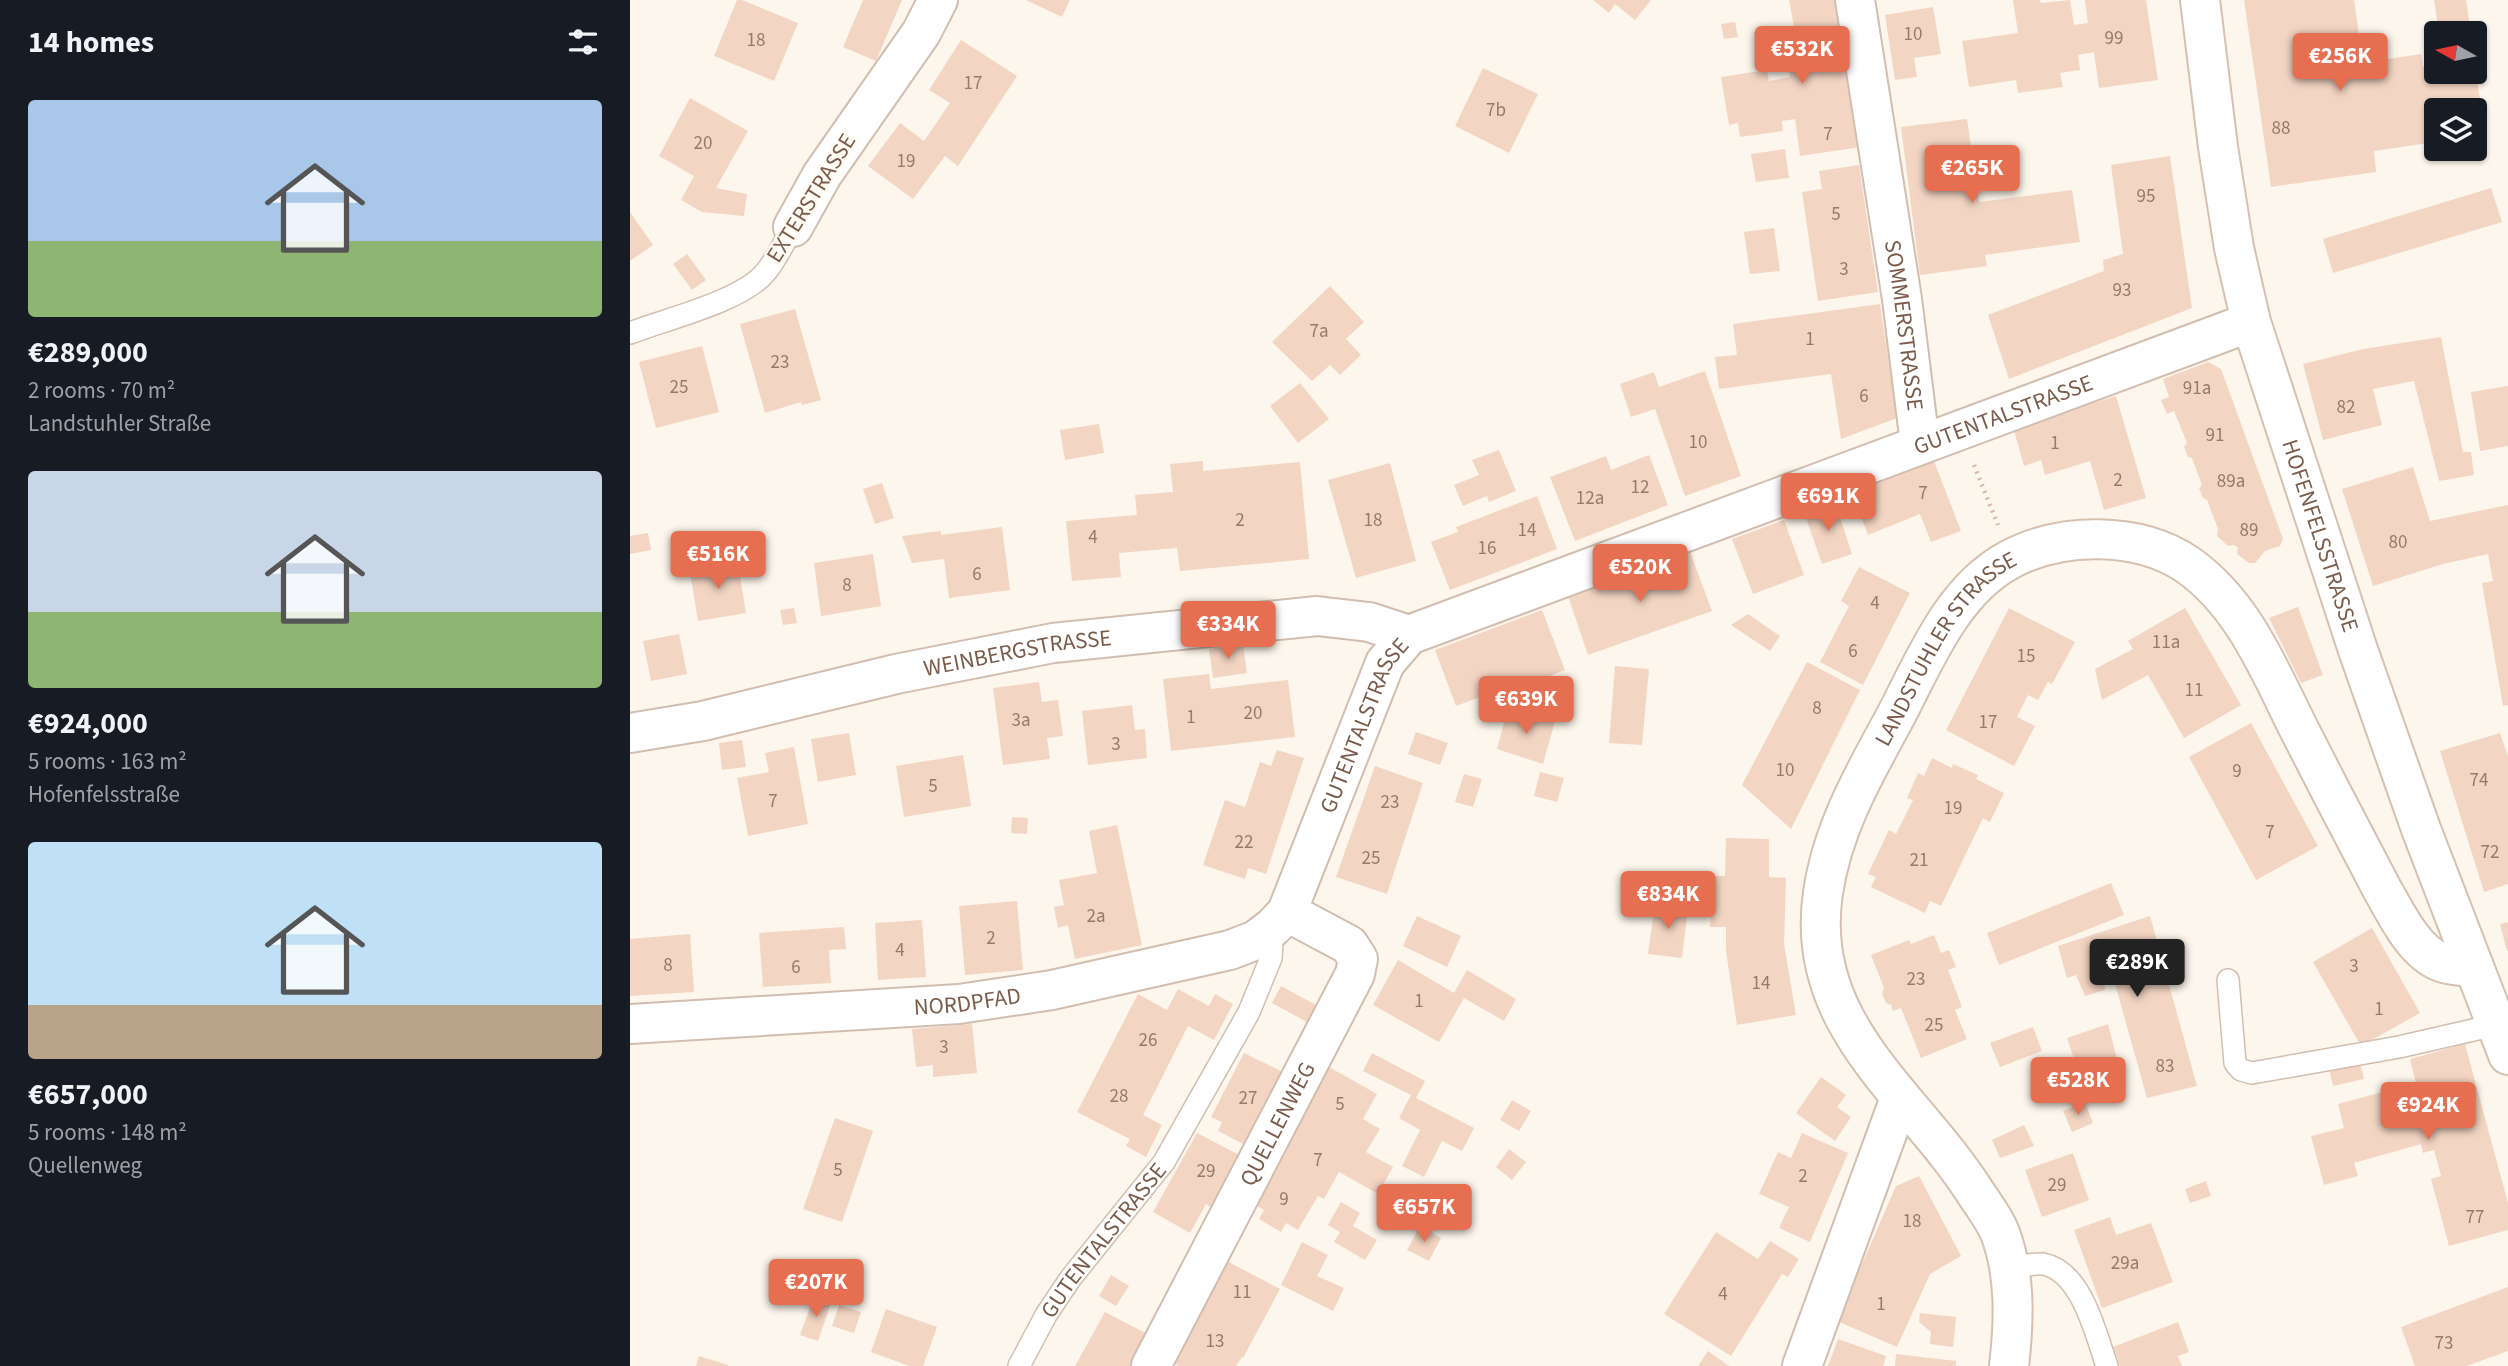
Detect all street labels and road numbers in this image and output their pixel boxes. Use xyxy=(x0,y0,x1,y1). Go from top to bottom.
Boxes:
street label: EXTERSTRASSE xyxy=(758,127,864,269)
street label: SOMMERSTRASSE xyxy=(1876,237,1932,413)
street label: GUTENTALSTRASSE xyxy=(1909,366,2097,463)
street label: HOFENFELSSTRASSE xyxy=(2274,435,2368,636)
street label: LANDSTUHLER STRASSE xyxy=(1866,543,2022,752)
street label: WEINBERGSTRASSE xyxy=(921,621,1113,685)
street label: GUTENTALSTRASSE xyxy=(1311,630,1416,818)
street label: NORDPFAD xyxy=(913,978,1023,1023)
street label: QUELLENWEG xyxy=(1231,1056,1323,1192)
street label: GUTENTALSTRASSE xyxy=(1032,1155,1174,1324)

